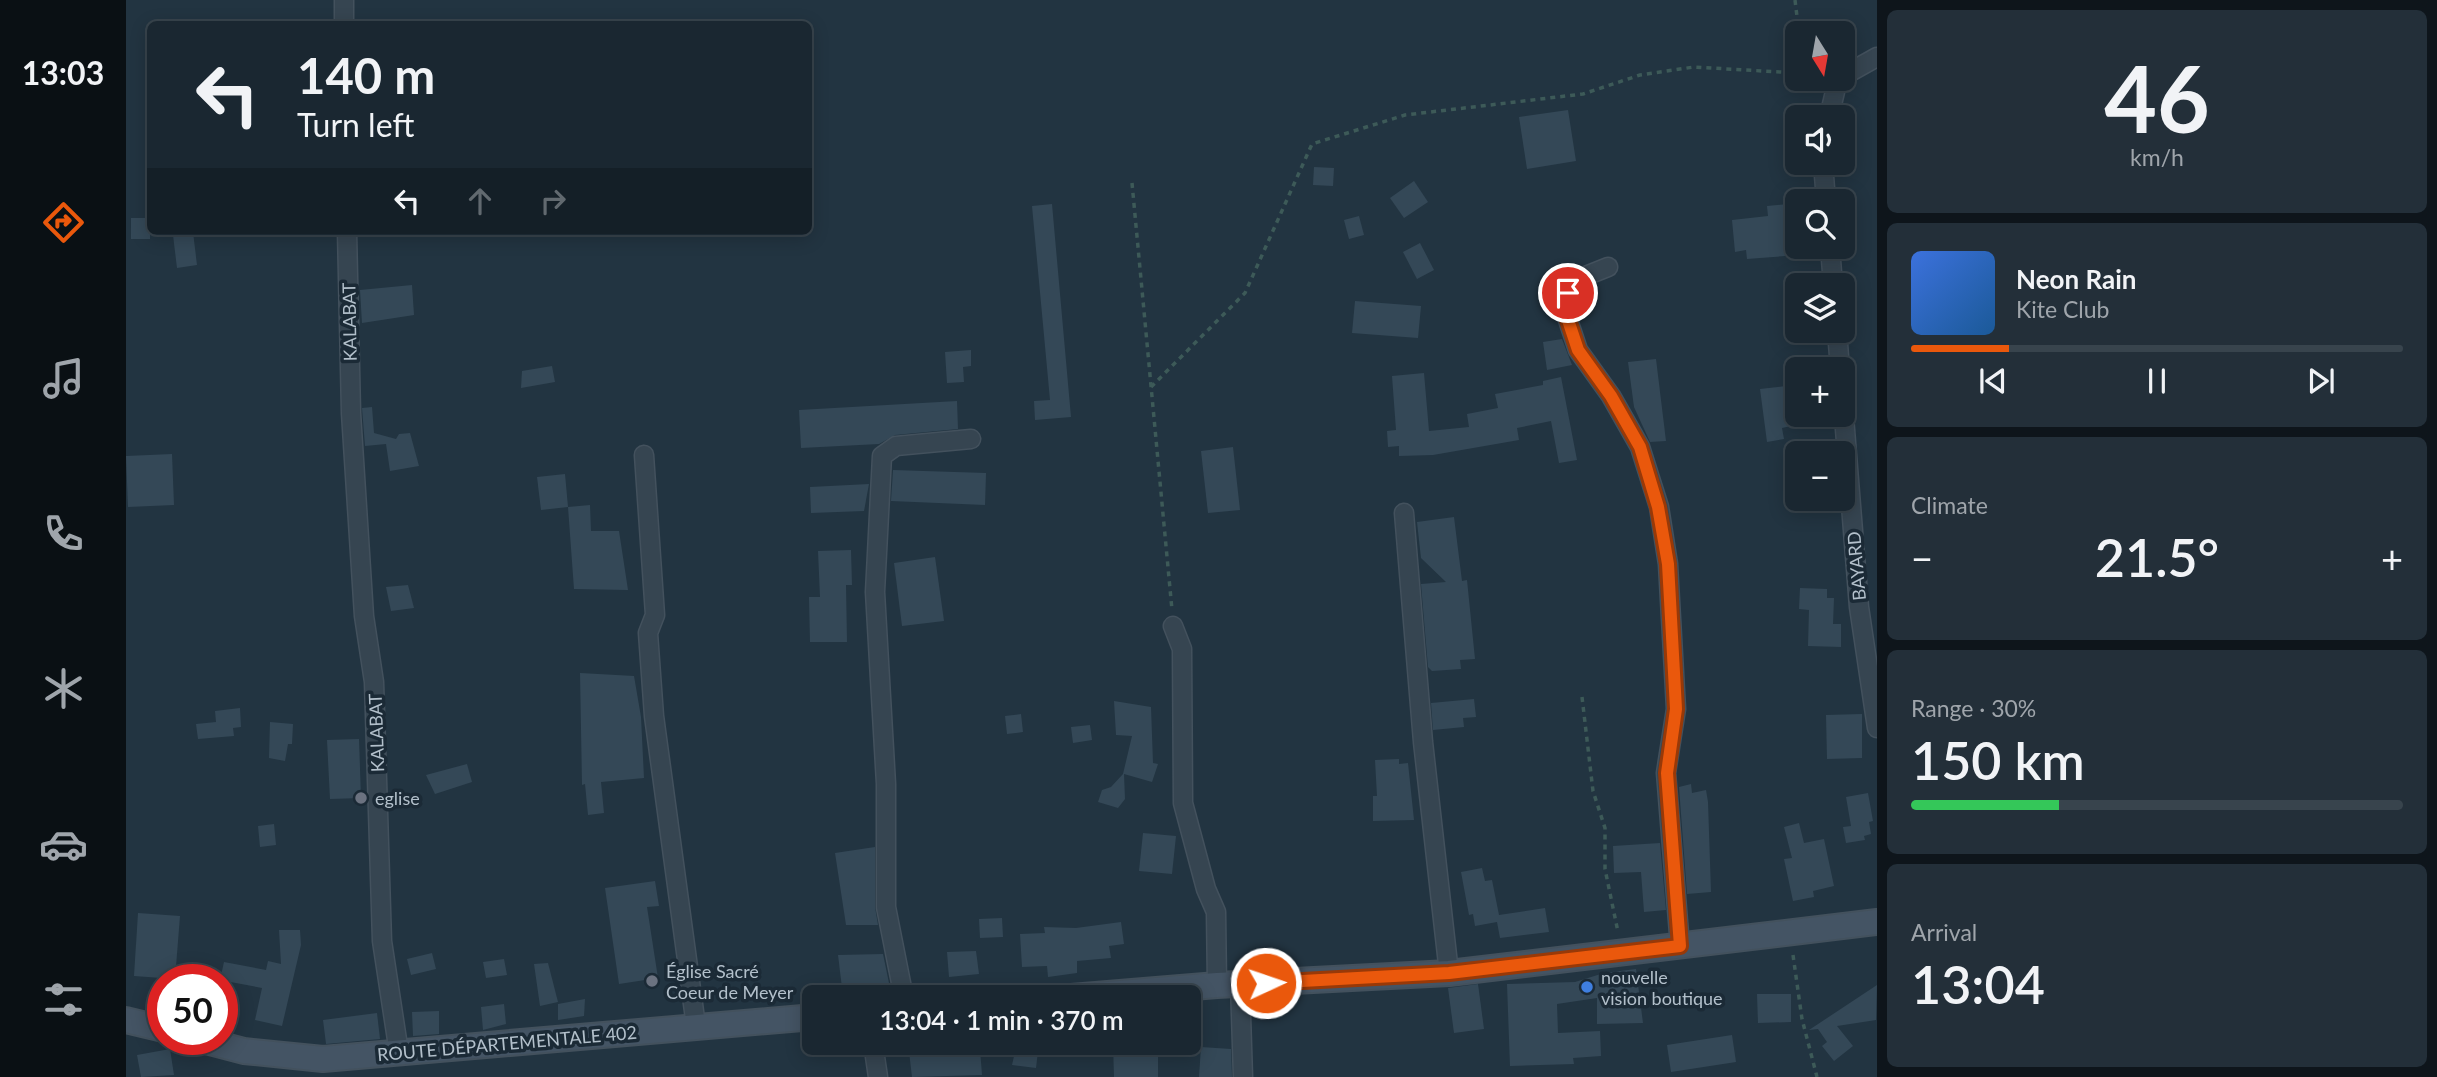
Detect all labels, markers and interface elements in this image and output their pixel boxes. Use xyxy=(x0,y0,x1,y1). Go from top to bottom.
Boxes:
north arrow xyxy=(1785,21,1855,91)
map controls xyxy=(1785,21,1855,511)
text: 46 xyxy=(2104,43,2210,152)
text: 140 m xyxy=(297,46,435,104)
icon: left xyxy=(182,49,273,140)
text: 13:03 xyxy=(22,53,104,92)
text: Turn left xyxy=(297,105,414,144)
button: sound xyxy=(1785,105,1855,175)
text: km/h xyxy=(2130,143,2184,171)
icon: left xyxy=(388,182,426,220)
icon: ahead xyxy=(461,182,499,220)
icon: right xyxy=(534,182,572,220)
button: search xyxy=(1785,189,1855,259)
icon: directions xyxy=(39,198,88,247)
pin xyxy=(1538,263,1598,323)
text: Neon Rain xyxy=(2016,263,2136,295)
button: layers xyxy=(1785,273,1855,343)
icon: arrive xyxy=(1549,274,1587,312)
street label: KALABAT xyxy=(337,282,361,361)
text: Kite Club xyxy=(2016,295,2109,323)
icon: music xyxy=(39,354,88,403)
button: + xyxy=(1785,357,1855,427)
icon: previous xyxy=(1974,362,2012,400)
icon: pause xyxy=(2138,362,2176,400)
icon: next xyxy=(2302,362,2340,400)
button: − xyxy=(1785,441,1855,511)
text: Climate xyxy=(1911,491,1988,519)
icon: phone xyxy=(39,509,88,558)
text: 21.5° xyxy=(2095,526,2219,588)
street label: BAYARD xyxy=(1842,530,1870,602)
text: − xyxy=(1911,535,1933,581)
text: + xyxy=(2381,535,2403,581)
icon: climate xyxy=(39,664,88,713)
street label: KALABAT xyxy=(364,693,388,773)
text: Range · 30% xyxy=(1911,694,2036,722)
text: 150 km xyxy=(1911,729,2085,791)
place label: eglise xyxy=(375,787,420,809)
marker: eglise xyxy=(353,790,369,806)
icon: car xyxy=(39,820,88,869)
text: Arrival xyxy=(1911,918,1977,946)
position arrow xyxy=(1229,946,1303,1020)
text: 13:04 xyxy=(1911,953,2045,1015)
place label: Église Sacré Coeur de Meyer xyxy=(666,960,794,1003)
speed limit sign: 50 xyxy=(147,964,238,1055)
place label: nouvelle vision boutique xyxy=(1601,966,1723,1009)
marker: Église Sacré Coeur de Meyer xyxy=(644,973,660,989)
icon: filters xyxy=(39,975,88,1024)
marker: nouvelle vision boutique xyxy=(1579,979,1595,995)
text: 13:04 · 1 min · 370 m xyxy=(879,1004,1124,1036)
street label: ROUTE DÉPARTEMENTALE 402 xyxy=(376,1021,638,1065)

